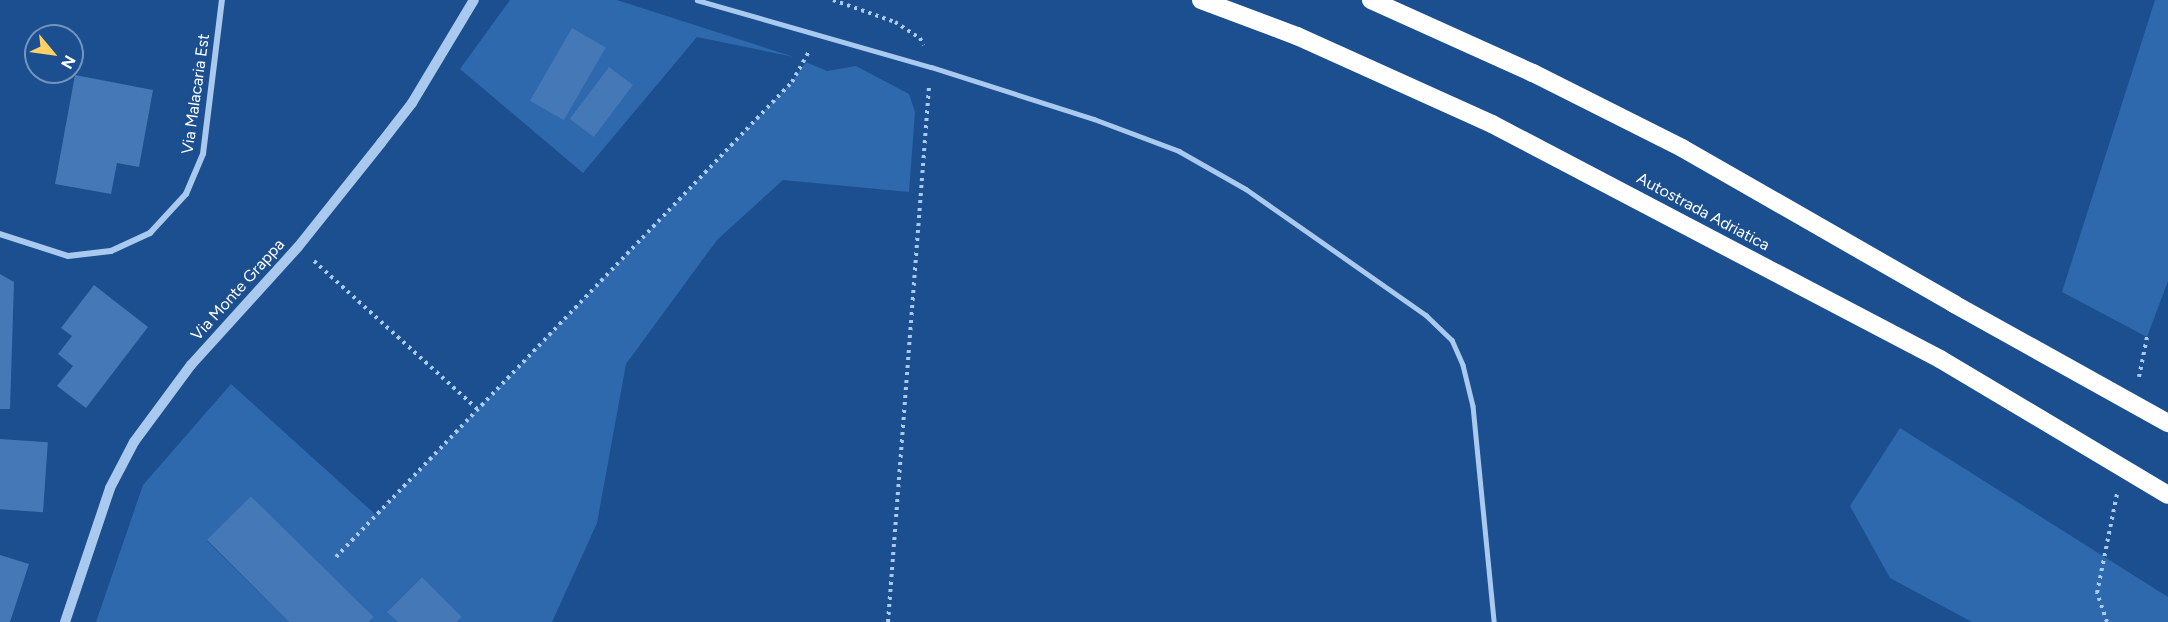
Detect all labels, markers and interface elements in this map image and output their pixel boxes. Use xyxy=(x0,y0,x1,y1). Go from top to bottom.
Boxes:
north arrow xyxy=(24,24,84,84)
street label: Via Malacaria Est xyxy=(178,33,214,155)
text: N xyxy=(57,52,80,72)
street label: Autostrada Adriatica xyxy=(1633,169,1773,255)
street label: Via Monte Grappa xyxy=(187,235,289,345)

